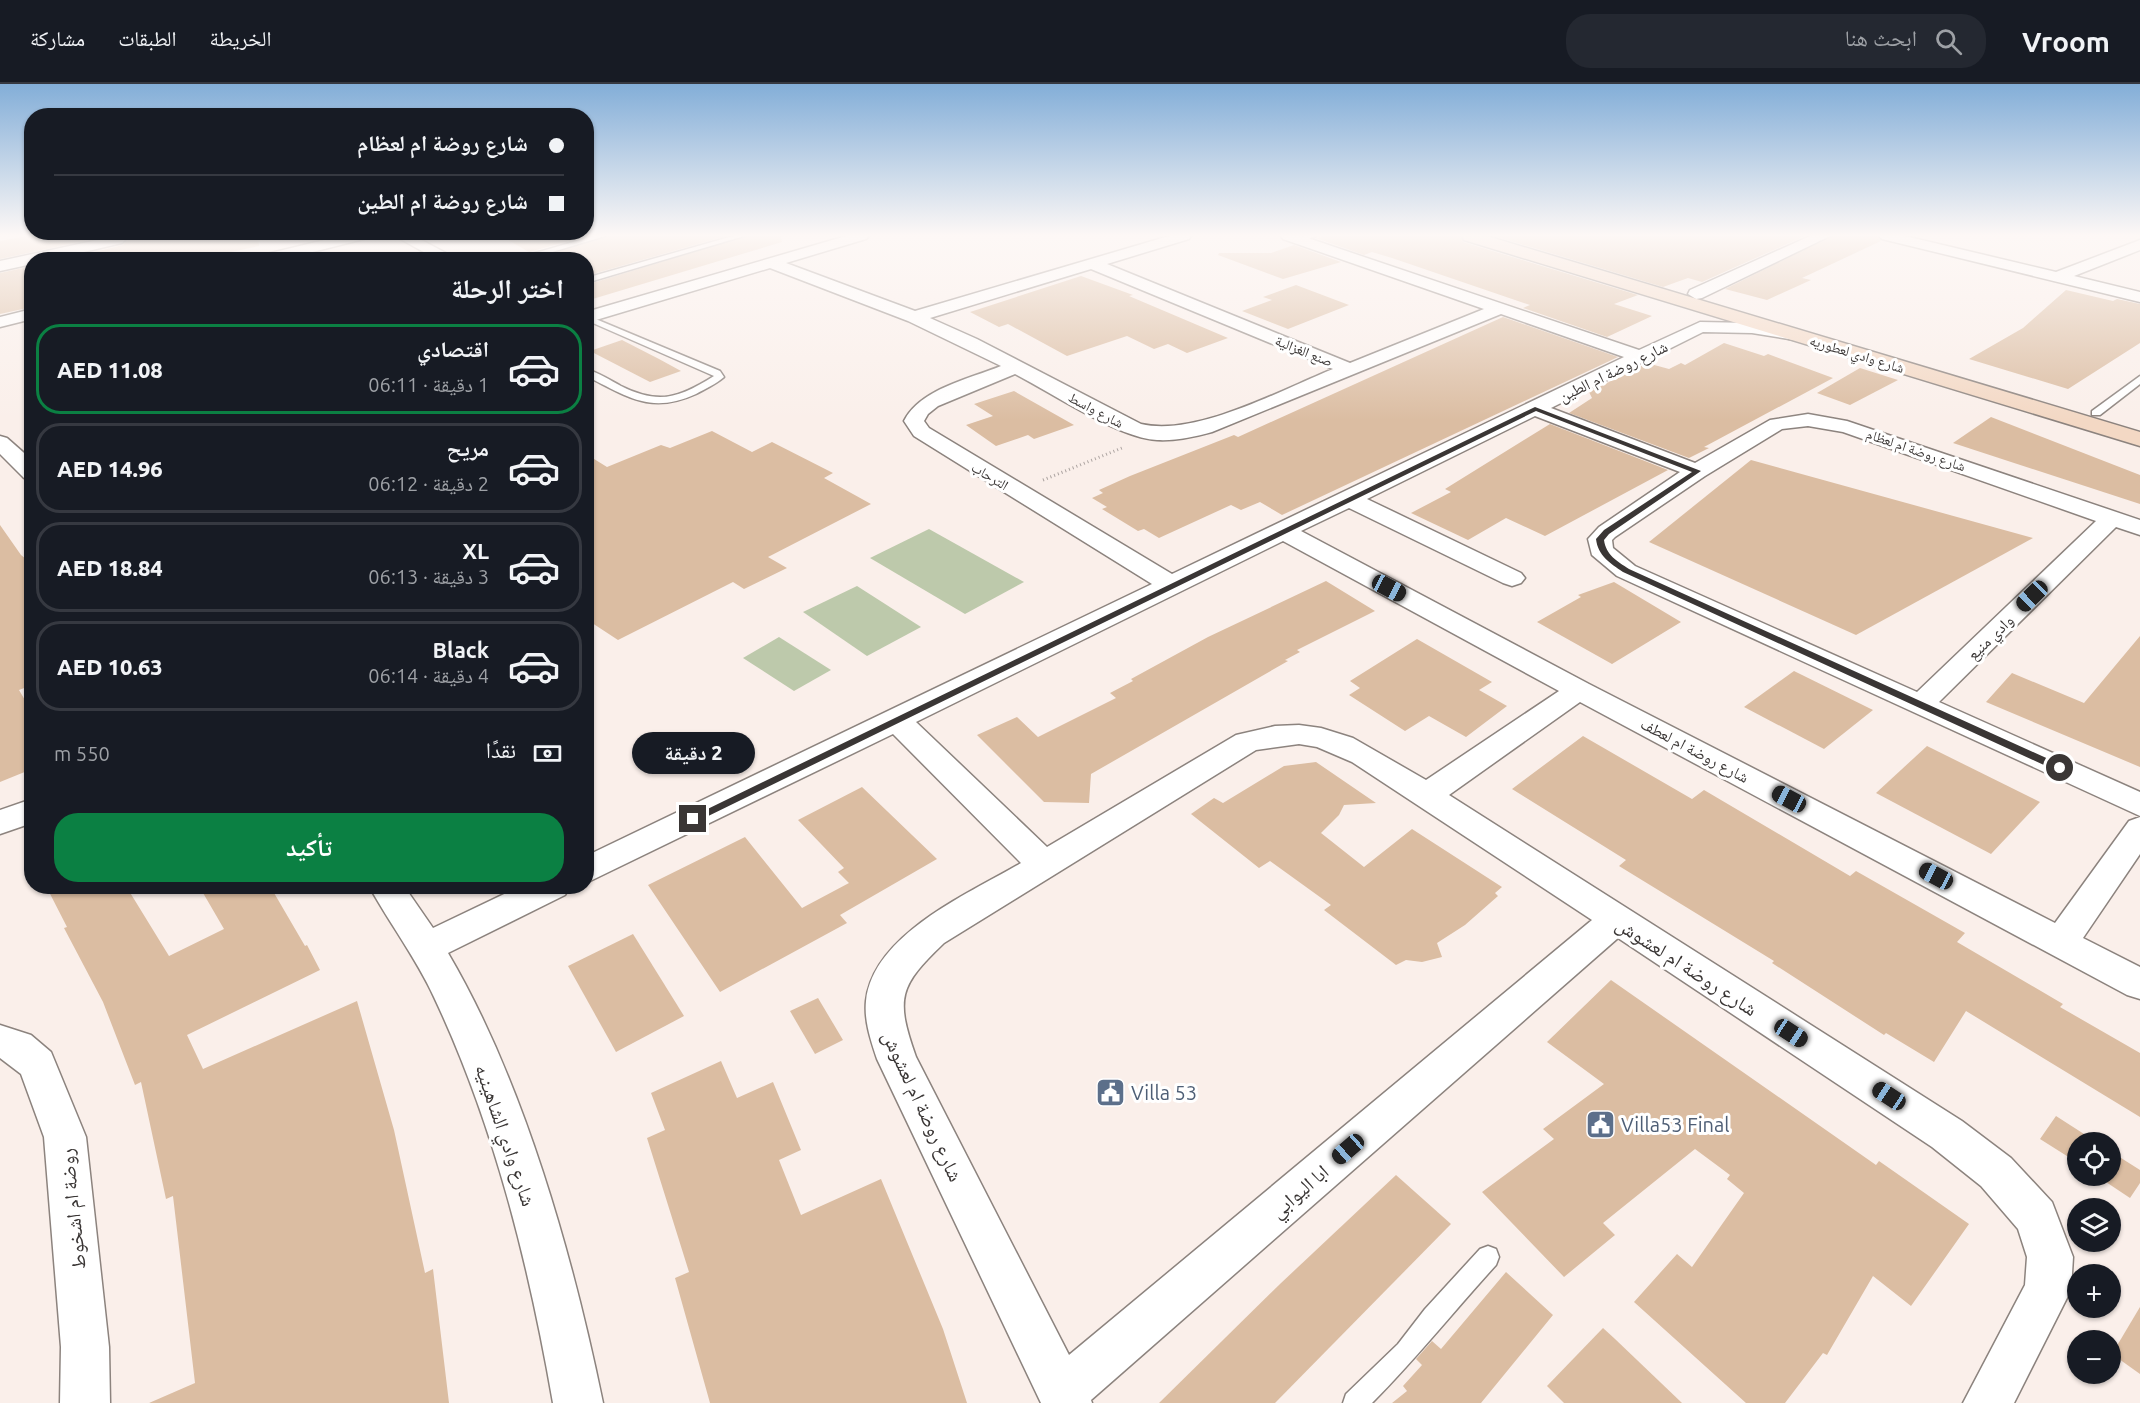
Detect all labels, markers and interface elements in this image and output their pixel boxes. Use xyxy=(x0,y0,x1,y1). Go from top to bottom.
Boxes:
search box xyxy=(1566,14,1986,68)
text: ابحث هنا xyxy=(1845,25,1917,50)
icon: search xyxy=(1932,25,1965,58)
text: مشاركة xyxy=(30,26,85,50)
text: الطبقات xyxy=(118,26,177,50)
text: الخريطة xyxy=(210,26,271,50)
text: Vroom xyxy=(2022,26,2110,57)
text: شارع روضة ام لعظام xyxy=(357,130,528,155)
text: شارع روضة ام الطين xyxy=(357,188,528,213)
text: اختر الرحلة xyxy=(451,273,564,303)
street label: صنع الغزالية xyxy=(1272,332,1335,372)
street label: شارع وادي لعطوريه xyxy=(1807,332,1906,379)
text: اقتصادي xyxy=(417,336,489,361)
street label: شارع روضة ام الطين xyxy=(1556,337,1671,407)
icon: car xyxy=(507,342,561,396)
text: AED 11.08 xyxy=(57,357,163,382)
text: 1 دقيقة · 06:11 xyxy=(368,373,489,396)
street label: شارع واسط xyxy=(1065,389,1126,433)
street label: شارع روضة ام لعظام xyxy=(1864,426,1968,476)
text: مريح xyxy=(446,435,489,460)
icon: car xyxy=(507,441,561,495)
text: AED 14.96 xyxy=(57,456,163,481)
street label: الترحاب xyxy=(968,459,1011,494)
text: 2 دقيقة · 06:12 xyxy=(368,472,489,495)
text: XL xyxy=(462,538,489,563)
icon: car xyxy=(507,540,561,594)
text: AED 18.84 xyxy=(57,555,163,580)
text: 3 دقيقة · 06:13 xyxy=(368,565,489,588)
car xyxy=(1369,572,1409,604)
car xyxy=(2013,577,2051,615)
street label: وادي منيع xyxy=(1963,611,2020,666)
text: Black xyxy=(432,637,489,662)
icon: car xyxy=(507,639,561,693)
text: AED 10.63 xyxy=(57,654,163,679)
text: 4 دقيقة · 06:14 xyxy=(368,664,489,687)
street label: شارع روضة ام لعطف xyxy=(1637,714,1752,788)
callout: 2 دقيقة xyxy=(632,732,754,774)
text: نقدًا xyxy=(486,737,516,762)
icon: cash xyxy=(531,737,564,770)
text: 2 دقيقة xyxy=(664,741,723,764)
text: 550 m xyxy=(54,742,110,765)
route start xyxy=(2046,754,2073,781)
car xyxy=(1769,783,1809,815)
route end xyxy=(679,805,706,832)
button: تأكيد xyxy=(54,813,564,882)
car xyxy=(1916,860,1956,892)
street label: شارع روضة ام لعشوش xyxy=(1611,912,1762,1023)
car xyxy=(1771,1016,1811,1050)
street label: شارع روضة ام لعشوش xyxy=(875,1027,968,1186)
street label: شارع وادي الشاهينيه xyxy=(466,1061,541,1211)
public building icon: Villa 53 xyxy=(1094,1076,1126,1108)
car xyxy=(1869,1079,1909,1113)
place label: Villa 53 xyxy=(1131,1081,1197,1104)
public building icon: Villa53 Final xyxy=(1584,1108,1616,1140)
place label: Villa53 Final xyxy=(1621,1113,1729,1136)
car xyxy=(1329,1130,1367,1168)
map controls xyxy=(2067,1132,2121,1384)
button: locate xyxy=(2067,1132,2121,1186)
street label: روضة ام اشخوط xyxy=(54,1147,93,1271)
street label: ابا اليوابي xyxy=(1265,1160,1336,1226)
button: layers xyxy=(2067,1198,2121,1252)
button: + xyxy=(2067,1264,2121,1318)
button: − xyxy=(2067,1330,2121,1384)

